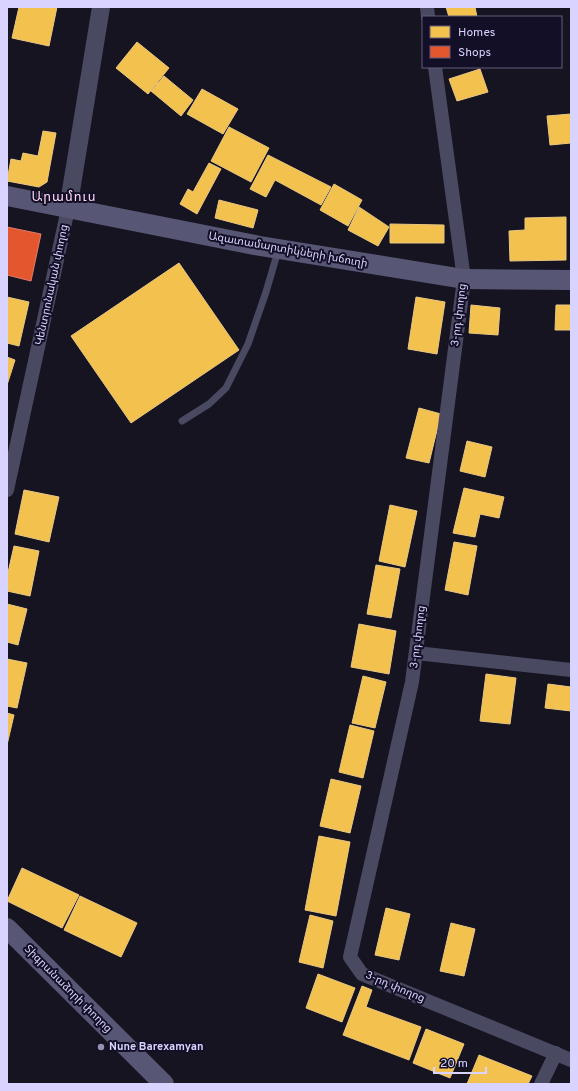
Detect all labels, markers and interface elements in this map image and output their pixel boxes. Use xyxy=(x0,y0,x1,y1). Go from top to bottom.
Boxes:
legend xyxy=(422,16,562,68)
text: Homes xyxy=(458,25,495,41)
text: Shops xyxy=(458,45,491,61)
district label: Արամուս xyxy=(31,190,97,206)
street label: Կենտրոնական փողոց xyxy=(32,223,72,347)
street label: Ազատամարտիկների խճուղի xyxy=(207,229,369,271)
street label: 3-րդ փողոց xyxy=(448,283,470,347)
street label: 3-րդ փողոց xyxy=(407,605,429,669)
street label: Տիգրանաձորի փողոց xyxy=(21,942,115,1036)
street label: 3-րդ փողոց xyxy=(363,968,427,1006)
place label: Nune Barexamyan xyxy=(109,1040,204,1054)
marker: Nune Barexamyan xyxy=(96,1042,106,1052)
scale bar xyxy=(434,1049,486,1075)
text: 20 m xyxy=(440,1056,468,1072)

